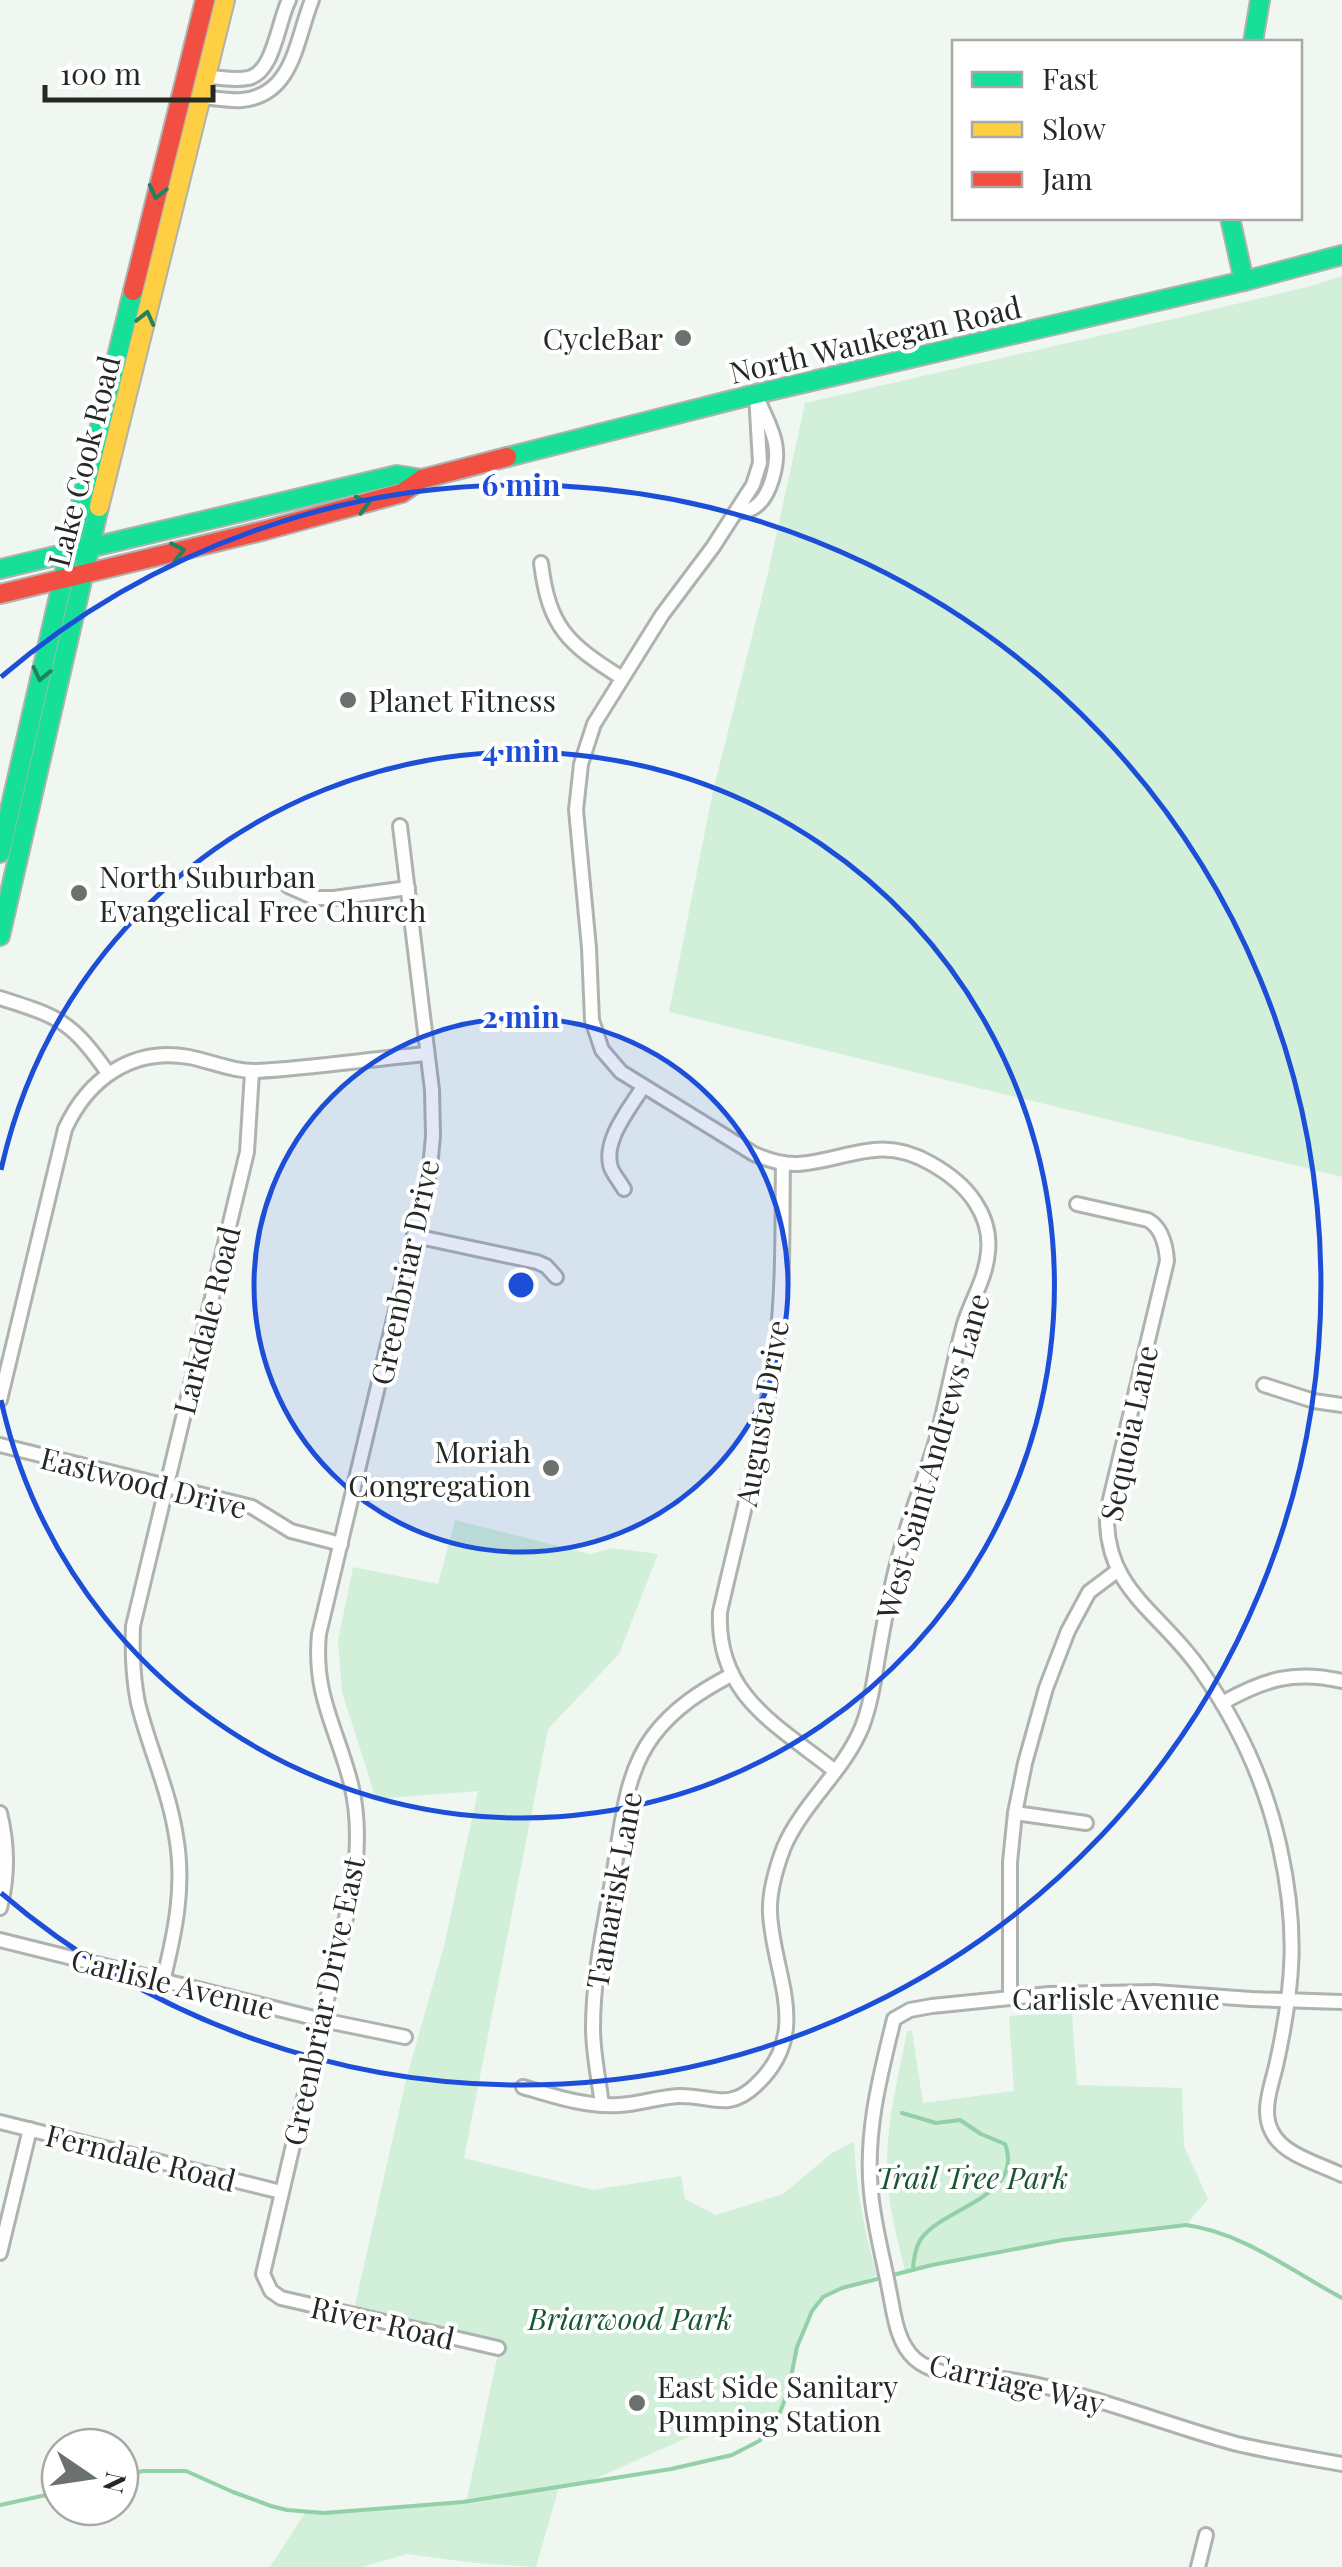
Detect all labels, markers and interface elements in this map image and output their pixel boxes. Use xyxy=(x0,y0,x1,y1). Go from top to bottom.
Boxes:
scale bar xyxy=(45,40,212,102)
legend xyxy=(952,40,1302,220)
text: 100 m xyxy=(60,53,142,93)
text: Fast xyxy=(1042,58,1098,98)
text: Slow xyxy=(1042,108,1107,148)
text: Jam xyxy=(1041,158,1093,198)
one-way arrow xyxy=(148,183,169,200)
street label: North Waukegan Road xyxy=(725,286,1025,392)
one-way arrow xyxy=(135,310,156,327)
place label: CycleBar xyxy=(543,318,663,358)
marker: CycleBar xyxy=(672,327,694,349)
street label: Lake Cook Road xyxy=(37,351,129,571)
text: 6 min xyxy=(482,464,561,504)
one-way arrow xyxy=(353,494,371,515)
one-way arrow xyxy=(169,541,186,562)
one-way arrow xyxy=(32,665,53,682)
place label: Planet Fitness xyxy=(368,680,556,720)
marker: Planet Fitness xyxy=(337,689,359,711)
text: 4 min xyxy=(482,730,560,770)
place label: North Suburban Evangelical Free Church xyxy=(99,856,427,930)
marker: North Suburban Evangelical Free Church xyxy=(68,882,90,904)
text: 2 min xyxy=(482,996,560,1036)
street label: Greenbriar Drive xyxy=(361,1156,447,1388)
street label: Larkdale Road xyxy=(163,1222,249,1418)
centre of rings xyxy=(503,1267,539,1303)
street label: West Saint Andrews Lane xyxy=(866,1288,998,1625)
street label: Augusta Drive xyxy=(725,1317,797,1510)
street label: Sequoia Lane xyxy=(1090,1341,1166,1525)
place label: Moriah Congregation xyxy=(348,1431,531,1505)
street label: Eastwood Drive xyxy=(37,1437,251,1527)
marker: Moriah Congregation xyxy=(540,1457,562,1479)
street label: Tamarisk Lane xyxy=(576,1788,650,1992)
street label: Greenbriar Drive East xyxy=(273,1852,373,2149)
street label: Carlisle Avenue xyxy=(67,1938,279,2028)
street label: Carlisle Avenue xyxy=(1012,1978,1220,2018)
street label: Ferndale Road xyxy=(42,2114,240,2200)
park label: Trail Tree Park xyxy=(876,2157,1068,2197)
street label: River Road xyxy=(307,2286,459,2358)
park label: Briarwood Park xyxy=(527,2298,732,2338)
street label: Carriage Way xyxy=(925,2343,1109,2423)
place label: East Side Sanitary Pumping Station xyxy=(657,2366,898,2440)
marker: East Side Sanitary Pumping Station xyxy=(626,2392,648,2414)
north arrow xyxy=(40,2427,140,2527)
text: N xyxy=(96,2469,136,2497)

